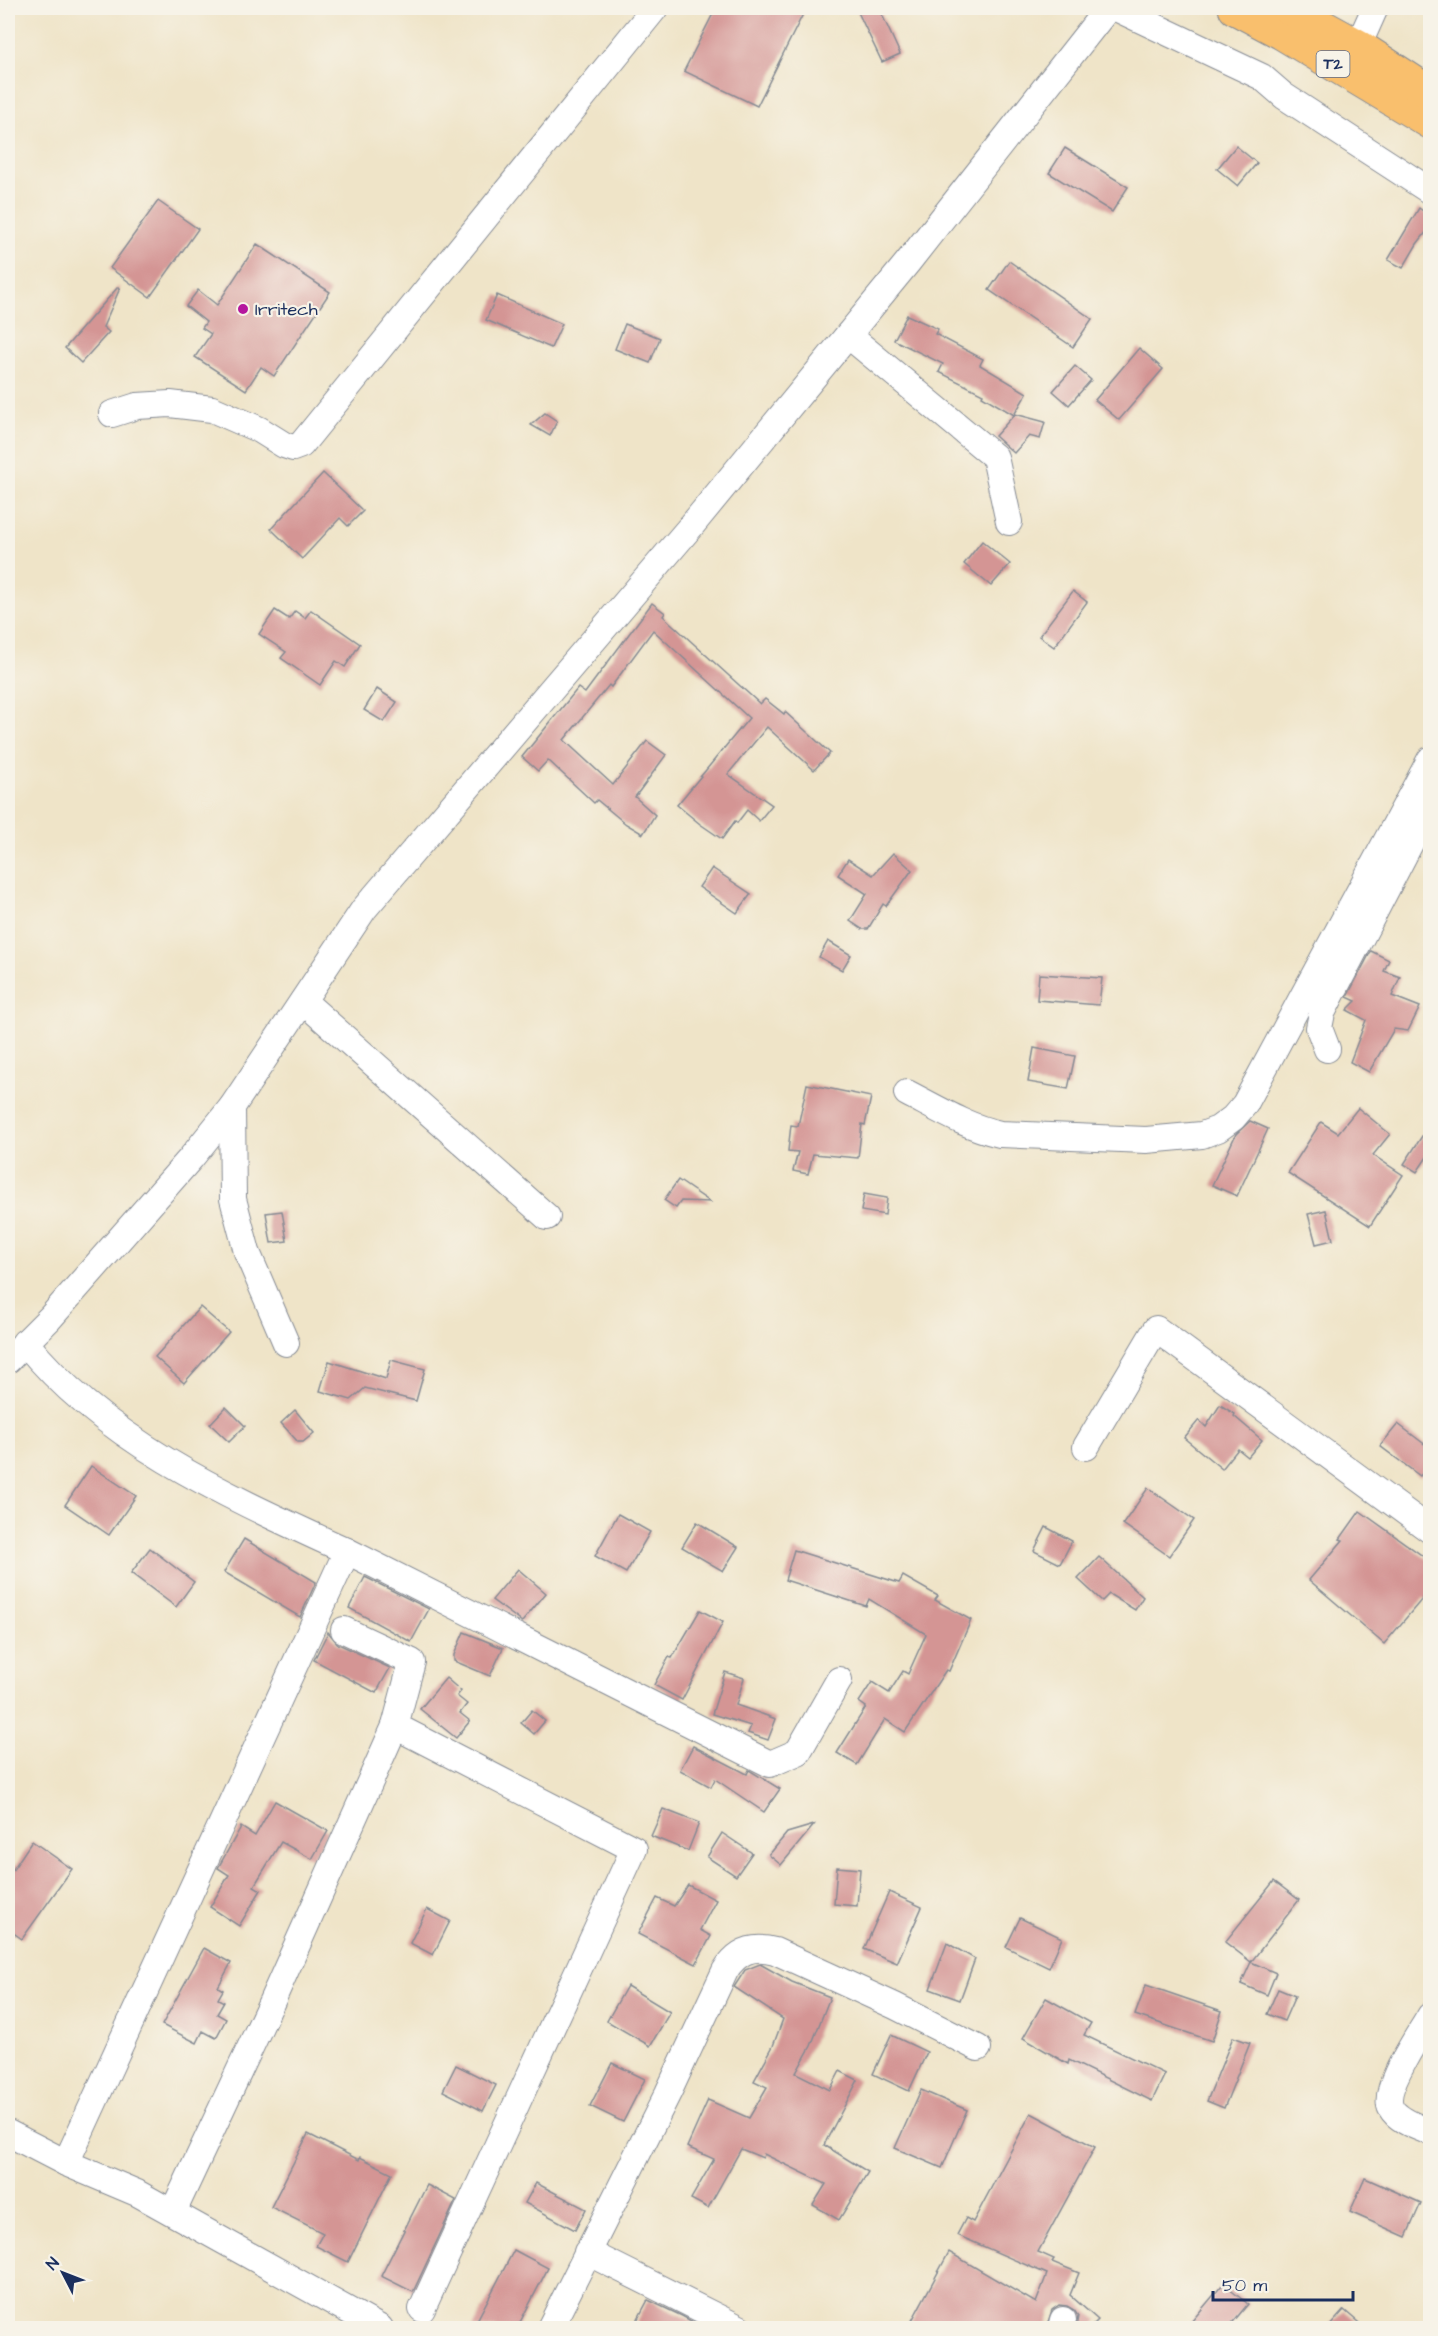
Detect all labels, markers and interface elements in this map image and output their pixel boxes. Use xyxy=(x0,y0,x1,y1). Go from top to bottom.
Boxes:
road number: T2 xyxy=(1316,51,1350,77)
place label: Irritech xyxy=(255,297,318,322)
marker: Irritech xyxy=(236,302,250,316)
north arrow xyxy=(33,2243,93,2303)
text: N xyxy=(41,2253,64,2275)
scale bar xyxy=(1213,2264,1352,2302)
text: 50 m xyxy=(1222,2273,1267,2298)

